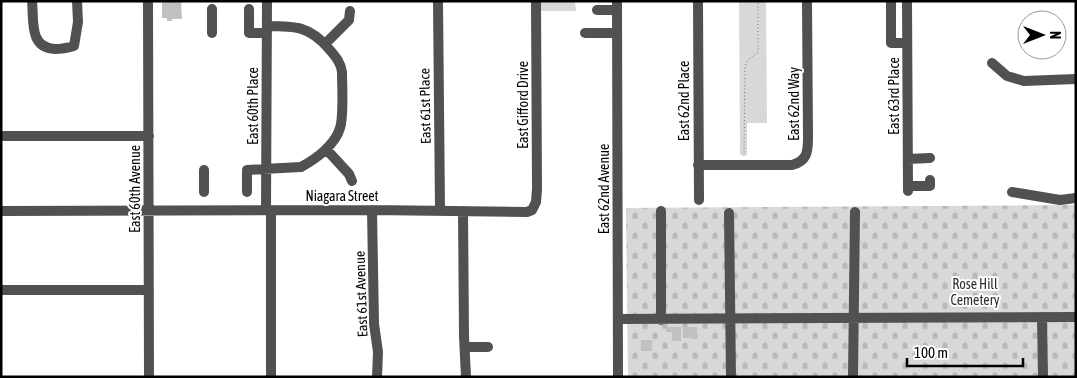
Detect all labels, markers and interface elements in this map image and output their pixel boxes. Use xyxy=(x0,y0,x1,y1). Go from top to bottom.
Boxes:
north arrow xyxy=(1017,10,1067,60)
text: N xyxy=(1047,31,1063,39)
street label: East 63rd Place xyxy=(886,57,902,135)
street label: East Gifford Drive xyxy=(515,61,531,149)
street label: East 62nd Place xyxy=(676,61,692,141)
street label: East 60th Place xyxy=(245,67,261,145)
street label: East 62nd Way xyxy=(786,67,802,141)
street label: East 61st Place xyxy=(416,68,434,144)
street label: East 62nd Avenue xyxy=(596,144,612,234)
street label: East 60th Avenue xyxy=(127,145,143,233)
street label: Niagara Street xyxy=(305,188,379,204)
street label: East 61st Avenue xyxy=(352,251,370,337)
park label: Rose Hill Cemetery xyxy=(950,276,1000,308)
scale bar xyxy=(907,336,1023,368)
text: 100 m xyxy=(914,344,948,361)

